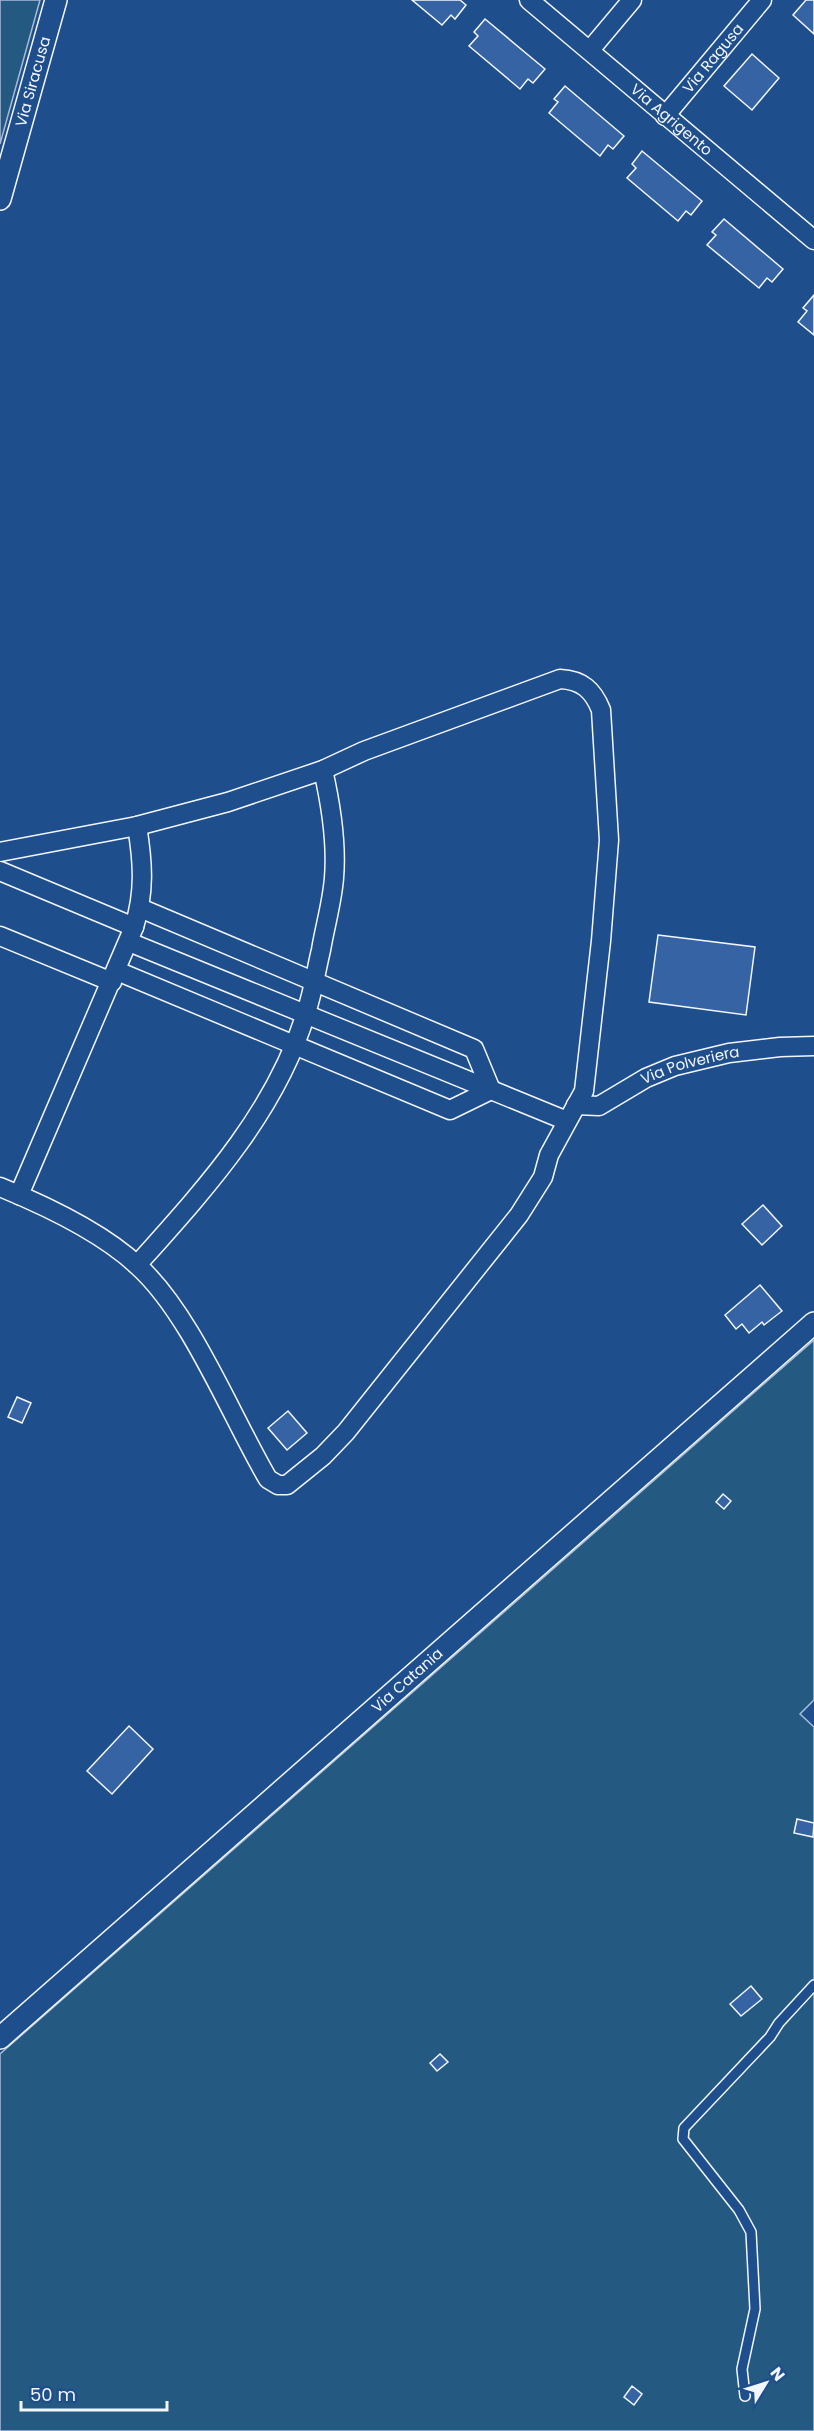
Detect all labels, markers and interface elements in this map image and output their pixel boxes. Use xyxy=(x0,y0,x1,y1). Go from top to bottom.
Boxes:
street label: Via Ragusa xyxy=(677,19,748,97)
street label: Via Siracusa xyxy=(10,34,55,129)
street label: Via Agrigento xyxy=(626,79,717,160)
street label: Via Polveriera xyxy=(637,1041,740,1089)
street label: Via Catania xyxy=(367,1643,447,1717)
north arrow xyxy=(736,2353,796,2413)
text: N xyxy=(765,2362,790,2386)
scale bar xyxy=(21,2374,166,2412)
text: 50 m xyxy=(30,2382,76,2407)

